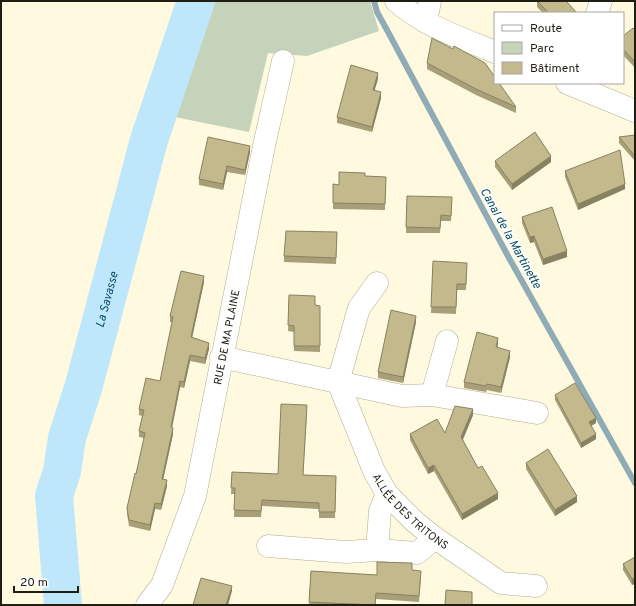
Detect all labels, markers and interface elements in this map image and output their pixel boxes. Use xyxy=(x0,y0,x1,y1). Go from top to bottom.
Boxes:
legend xyxy=(494,12,624,84)
text: Route xyxy=(530,21,562,37)
text: Parc xyxy=(530,41,554,57)
text: Bâtiment xyxy=(530,61,580,77)
water label: Canal de la Martinette xyxy=(476,185,545,293)
water label: La Savasse xyxy=(93,269,123,330)
street label: RUE DE MA PLAINE xyxy=(211,288,244,386)
street label: ALLÉE DES TRITONS xyxy=(369,471,451,553)
scale bar xyxy=(14,568,78,594)
text: 20 m xyxy=(20,575,48,591)

